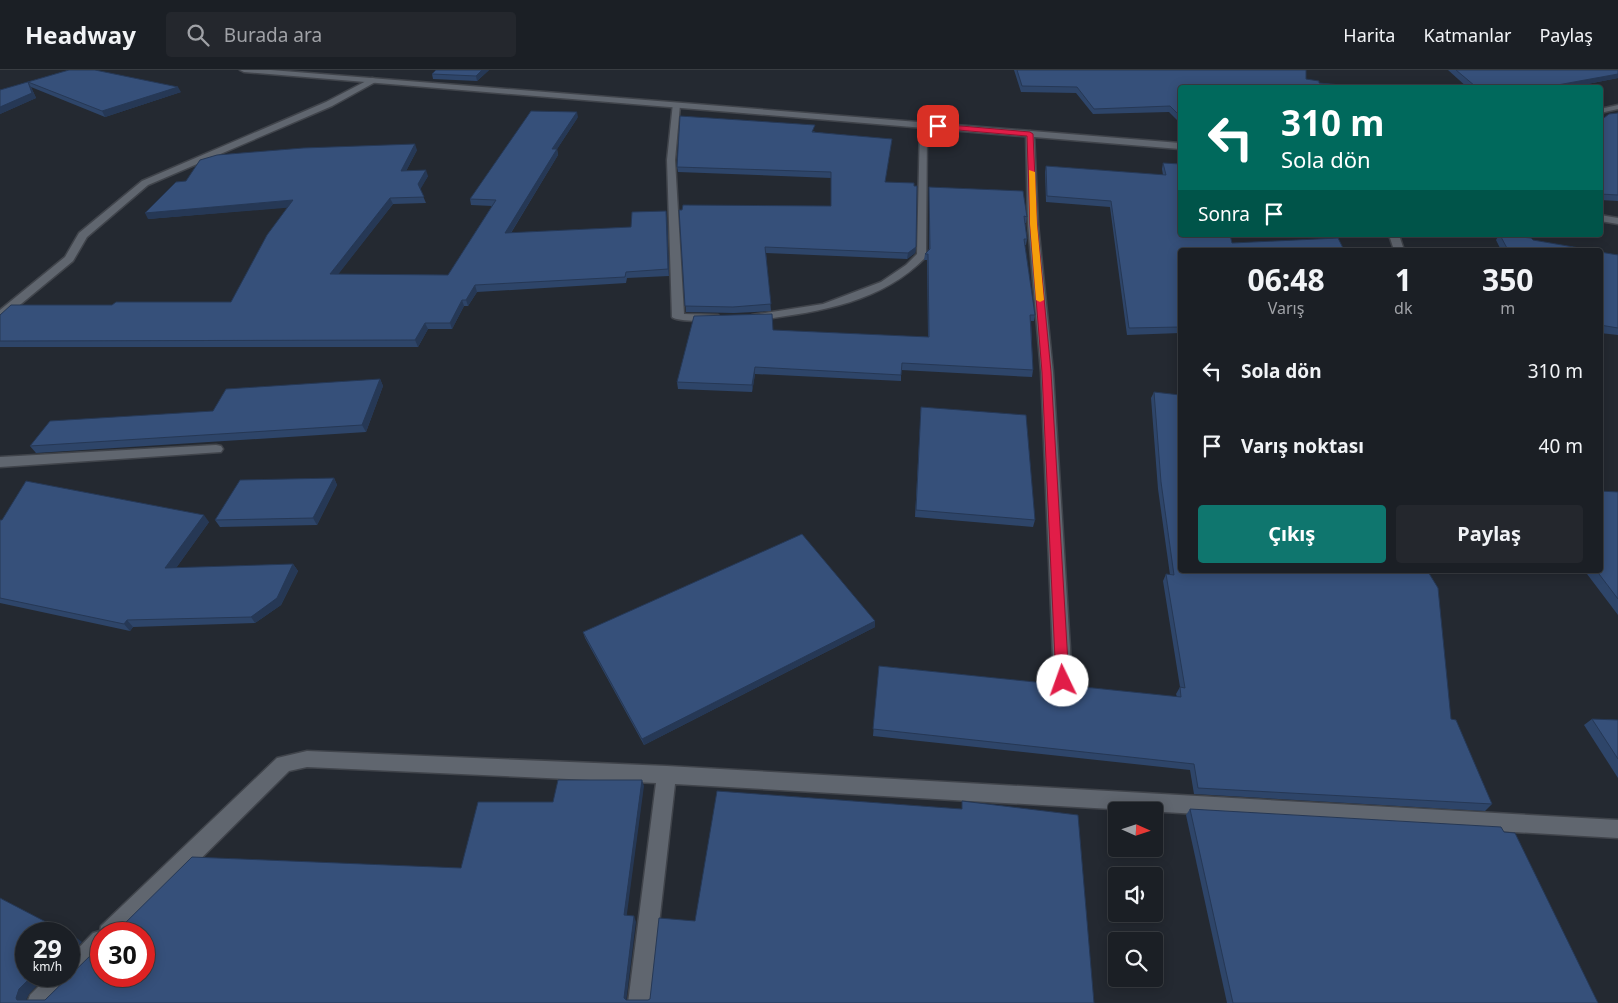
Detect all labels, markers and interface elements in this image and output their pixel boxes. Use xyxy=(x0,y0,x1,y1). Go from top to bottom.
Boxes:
search box xyxy=(166,12,516,57)
text: Headway xyxy=(25,18,136,51)
icon: search xyxy=(184,21,212,49)
text: Burada ara xyxy=(224,22,322,48)
text: Harita xyxy=(1343,23,1395,47)
text: Katmanlar xyxy=(1423,23,1511,47)
text: Paylaş xyxy=(1539,23,1593,47)
text: 310 m xyxy=(1281,99,1384,146)
pin xyxy=(917,105,959,147)
icon: left xyxy=(1198,105,1263,170)
icon: arrive xyxy=(924,112,952,140)
text: Sola dön xyxy=(1281,144,1371,174)
icon: arrive xyxy=(1260,200,1288,228)
text: Sonra xyxy=(1198,201,1250,227)
text: 06:48 xyxy=(1248,259,1325,300)
text: 1 xyxy=(1395,259,1412,300)
text: 350 xyxy=(1482,259,1533,300)
text: Varış xyxy=(1268,297,1304,319)
text: dk xyxy=(1394,297,1412,319)
text: m xyxy=(1500,297,1515,319)
icon: left xyxy=(1198,357,1226,385)
text: Sola dön xyxy=(1241,358,1322,384)
text: 310 m xyxy=(1528,358,1583,384)
icon: arrive xyxy=(1198,432,1226,460)
text: Varış noktası xyxy=(1241,433,1364,459)
text: 40 m xyxy=(1539,433,1583,459)
button: Çıkış xyxy=(1198,505,1386,563)
button: Paylaş xyxy=(1396,505,1583,563)
position arrow xyxy=(1036,654,1088,706)
north arrow xyxy=(1108,802,1162,858)
map controls xyxy=(1108,802,1163,987)
button: sound xyxy=(1108,867,1163,922)
speed limit sign: 30 xyxy=(90,922,155,987)
text: 29 xyxy=(33,931,62,965)
button: search xyxy=(1108,932,1163,987)
text: km/h xyxy=(33,958,62,975)

